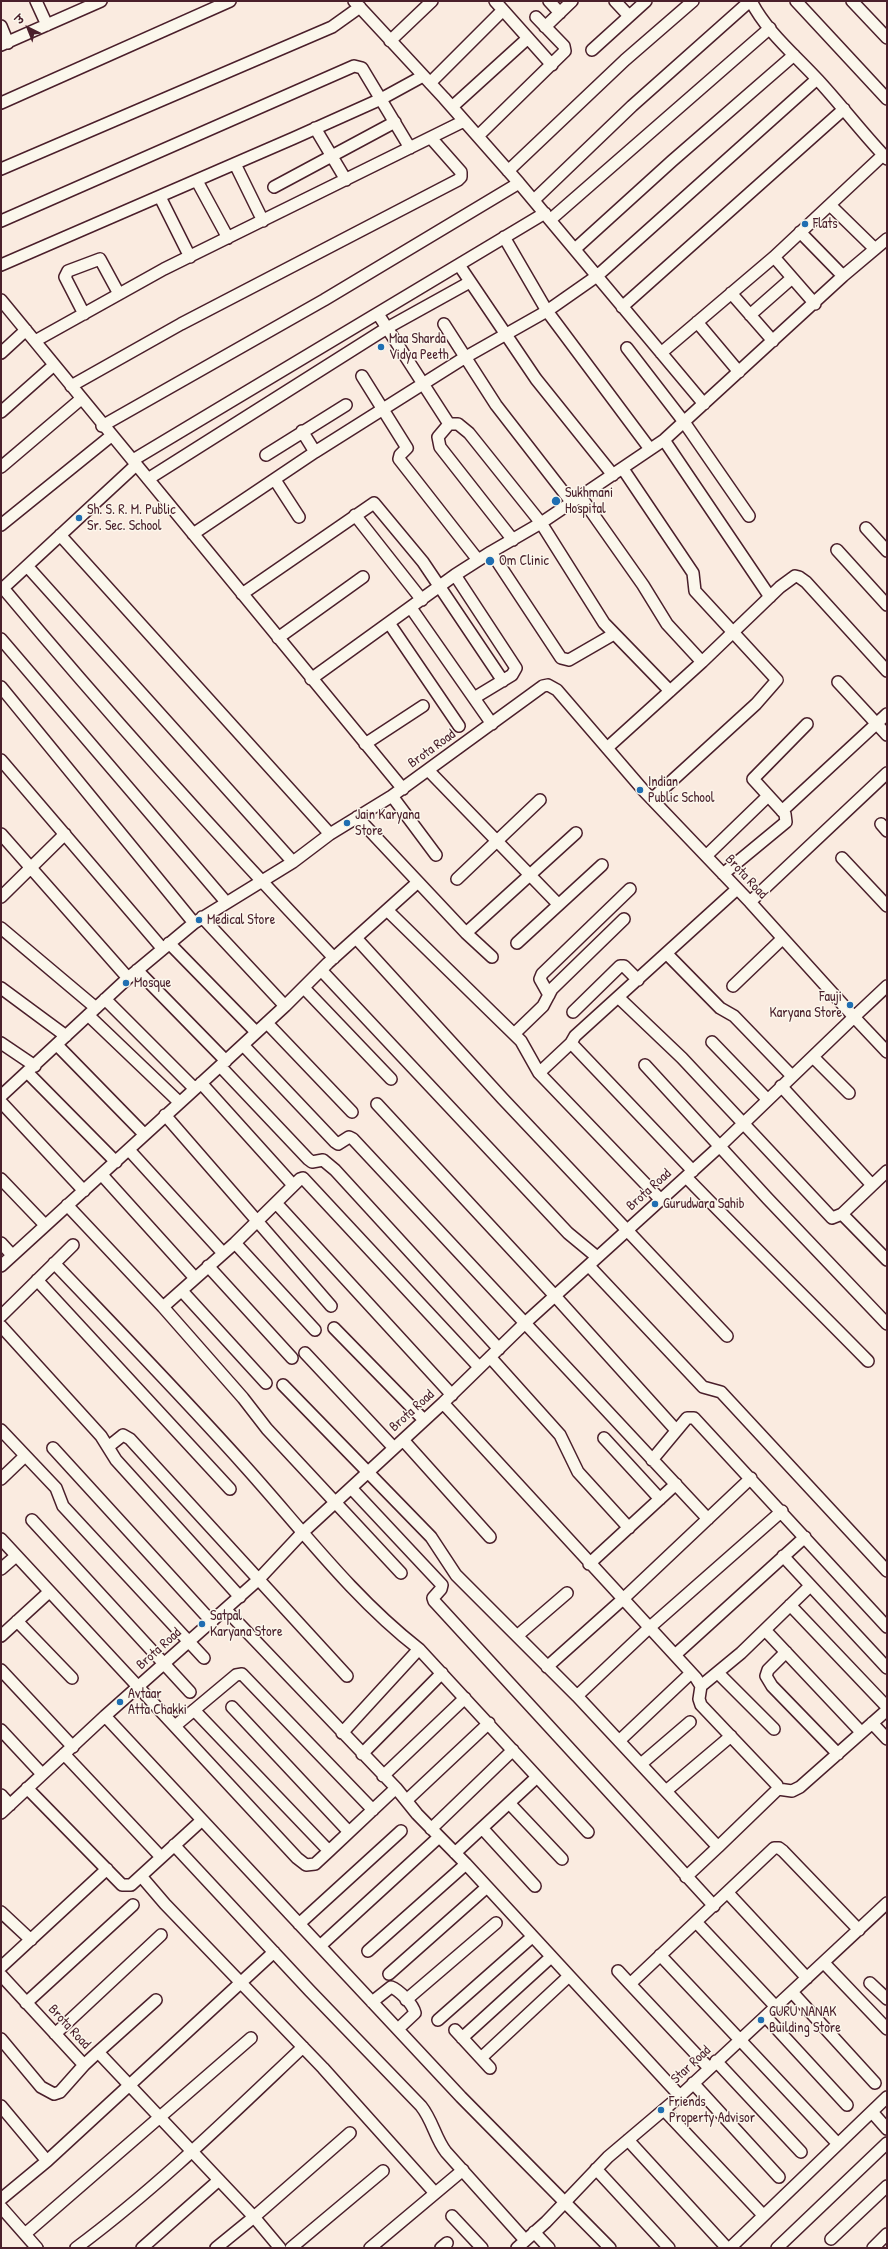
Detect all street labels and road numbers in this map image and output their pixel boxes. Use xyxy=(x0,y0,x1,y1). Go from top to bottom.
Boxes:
street label: Brota Road xyxy=(405,726,459,772)
street label: Brota Road xyxy=(721,851,771,903)
street label: Brota Road xyxy=(623,1165,675,1215)
street label: Brota Road xyxy=(386,1386,438,1436)
street label: Brota Road xyxy=(133,1624,185,1674)
street label: Brota Road xyxy=(44,2001,94,2053)
street label: Star Road xyxy=(668,2042,714,2088)

